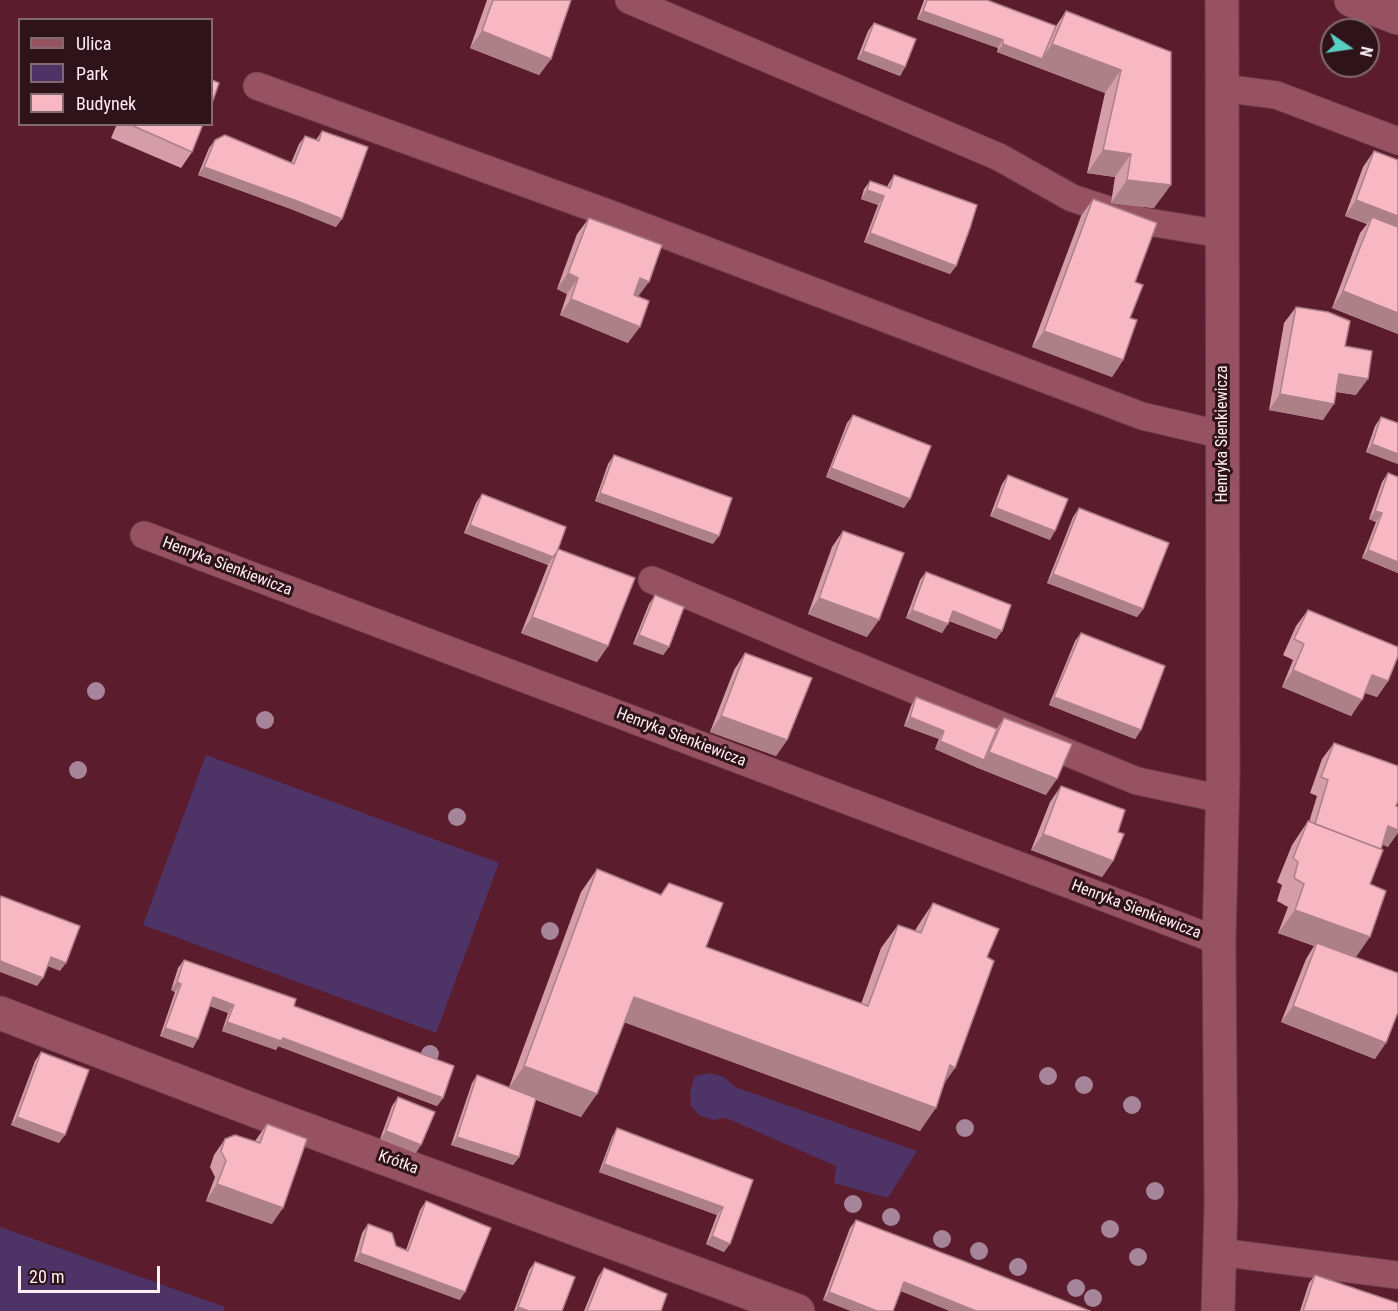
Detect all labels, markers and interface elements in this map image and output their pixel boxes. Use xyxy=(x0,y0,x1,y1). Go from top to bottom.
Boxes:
legend xyxy=(18,18,213,126)
north arrow xyxy=(1320,18,1380,78)
text: Ulica xyxy=(76,33,111,54)
text: N xyxy=(1356,45,1376,59)
text: Park xyxy=(76,63,108,84)
text: Budynek xyxy=(76,93,136,114)
street label: Henryka Sienkiewicza xyxy=(1213,365,1233,503)
street label: Henryka Sienkiewicza xyxy=(160,533,294,601)
street label: Henryka Sienkiewicza xyxy=(614,704,748,772)
street label: Henryka Sienkiewicza xyxy=(1069,876,1203,944)
street label: Krótka xyxy=(375,1147,421,1179)
scale bar xyxy=(21,1254,164,1292)
text: 20 m xyxy=(29,1266,64,1287)

